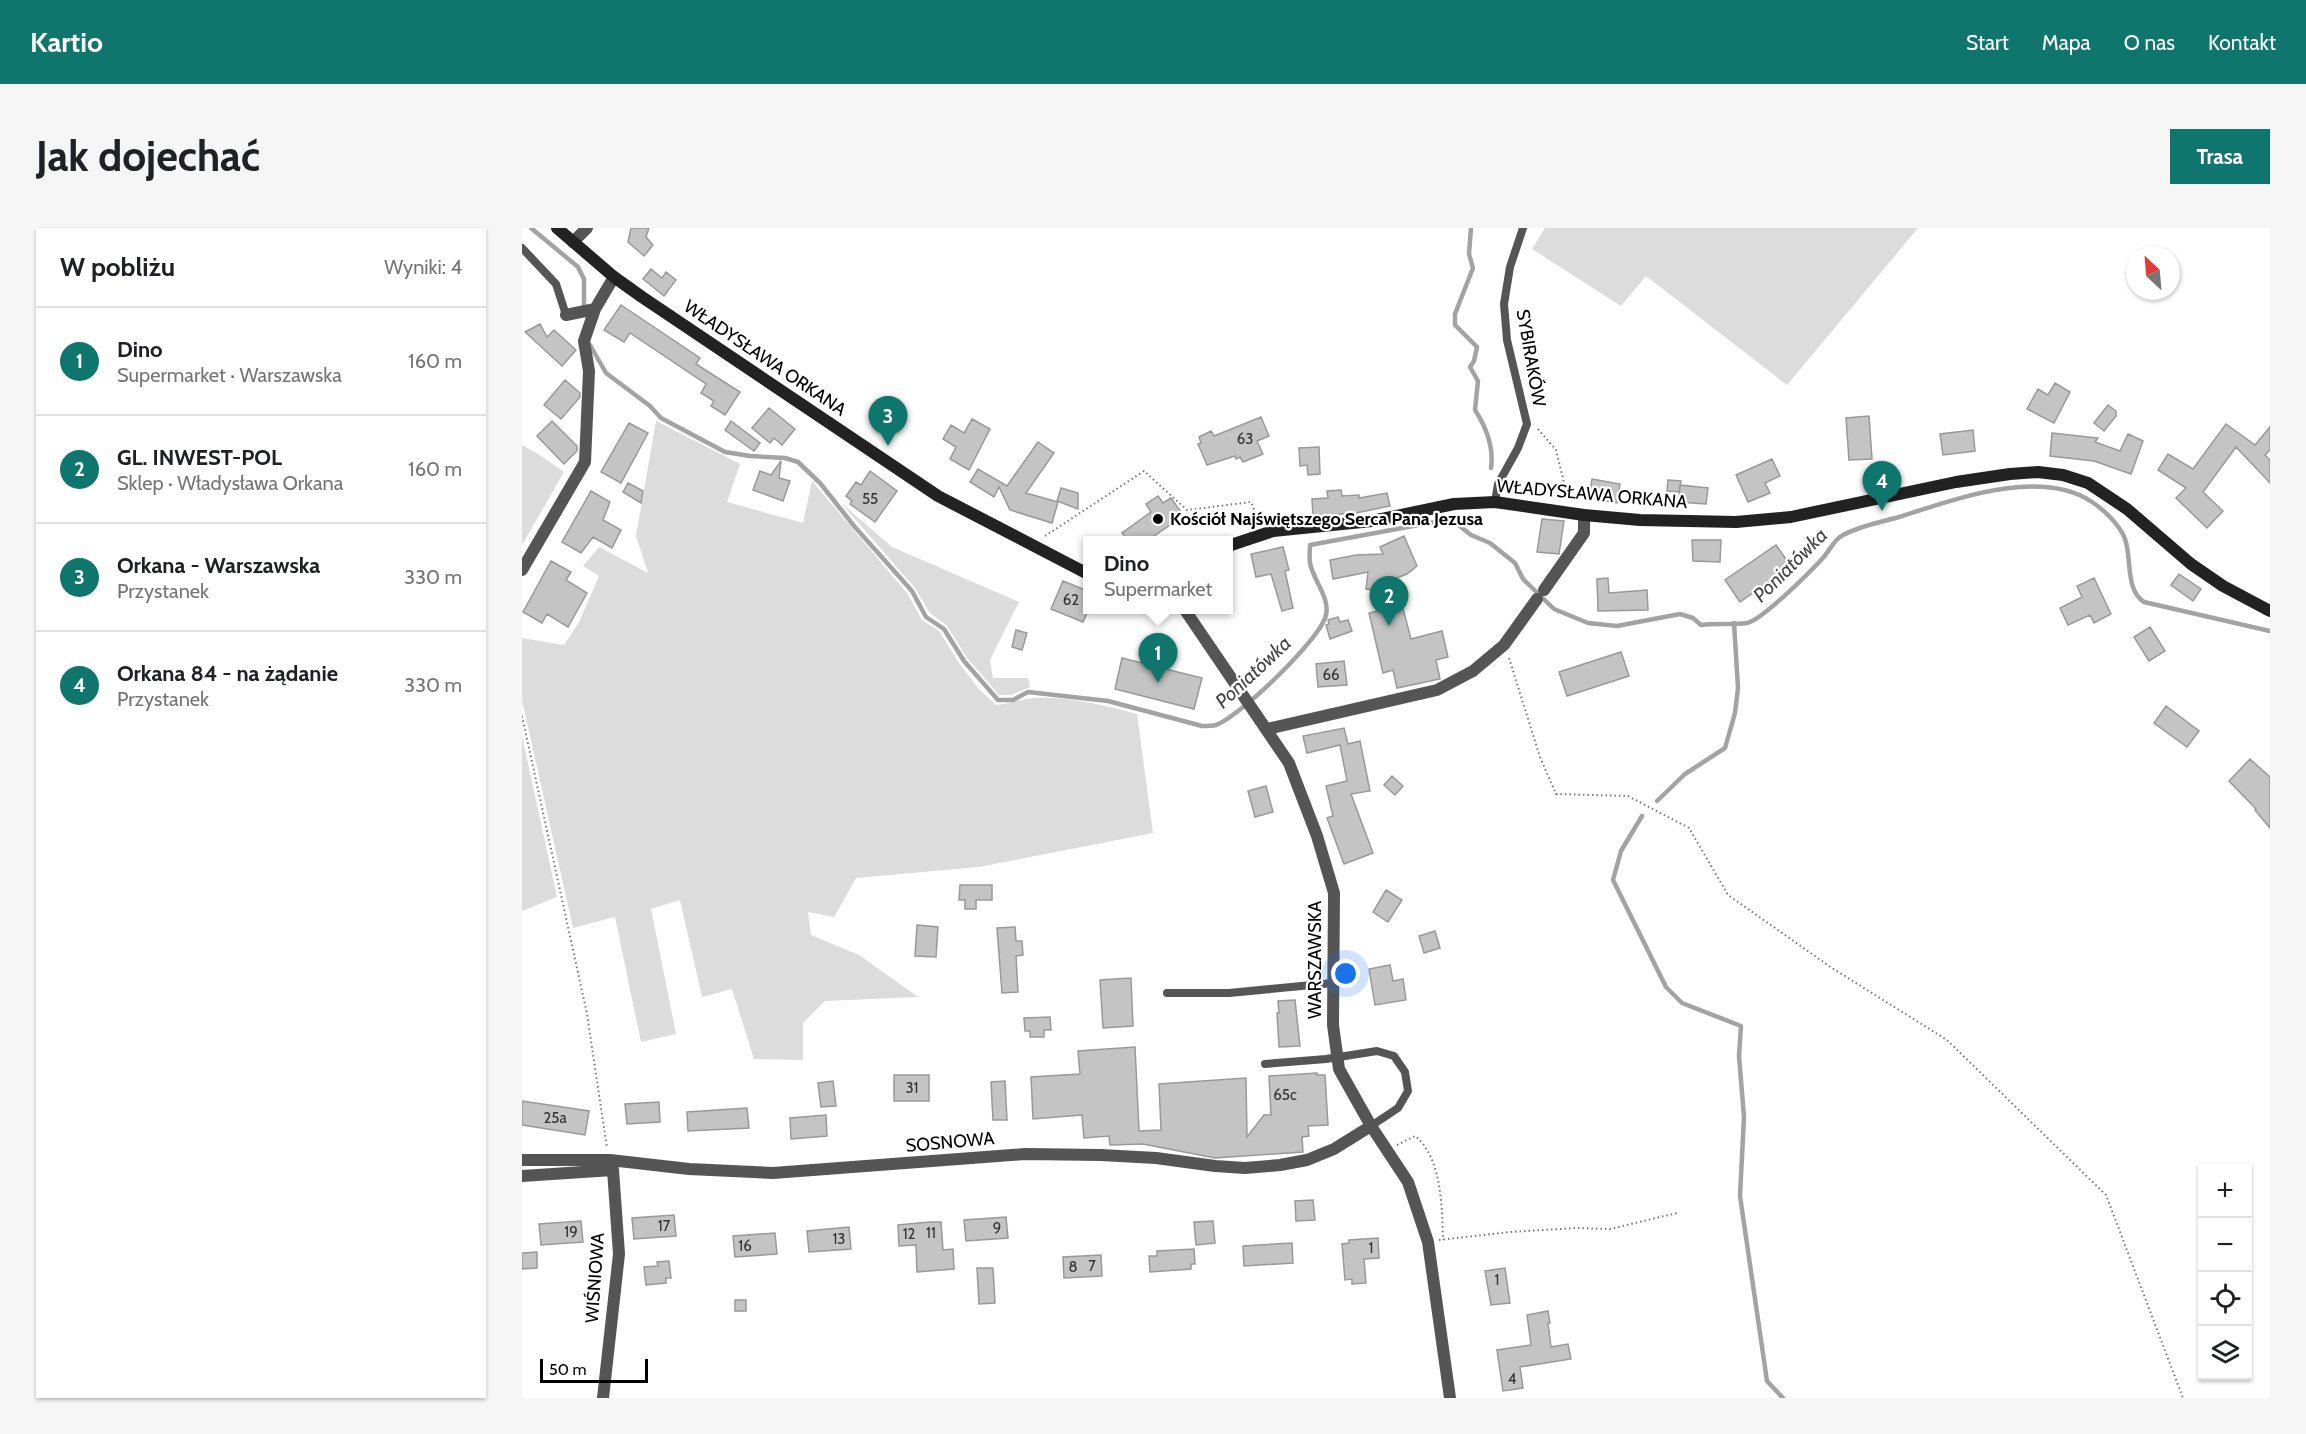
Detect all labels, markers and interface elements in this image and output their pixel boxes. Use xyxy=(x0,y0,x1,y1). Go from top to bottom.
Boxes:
text: Kartio xyxy=(30,25,103,59)
text: Start xyxy=(1966,30,2009,55)
text: Mapa xyxy=(2042,30,2091,55)
text: O nas xyxy=(2124,30,2175,55)
text: Kontakt xyxy=(2208,30,2276,55)
button: Trasa xyxy=(2170,129,2270,184)
text: Jak dojechać xyxy=(36,130,260,182)
north arrow xyxy=(2126,246,2180,300)
text: W pobliżu xyxy=(60,251,175,283)
text: Wyniki: 4 xyxy=(384,255,462,279)
street label: WŁADYSŁAWA ORKANA xyxy=(680,295,850,421)
street label: SYBIRAKÓW xyxy=(1512,308,1550,408)
text: Dino xyxy=(117,336,163,363)
text: 1 xyxy=(76,349,83,373)
text: 160 m xyxy=(408,349,462,373)
text: Supermarket · Warszawska xyxy=(117,363,342,387)
pin: 3 xyxy=(868,396,908,446)
house number: 63 xyxy=(1237,430,1253,448)
text: GL. INWEST-POL xyxy=(117,444,282,471)
text: 2 xyxy=(74,457,85,481)
text: 160 m xyxy=(408,457,462,481)
pin: 4 xyxy=(1862,462,1902,511)
text: Sklep · Władysława Orkana xyxy=(117,471,343,495)
street label: WŁADYSŁAWA ORKANA xyxy=(1496,475,1688,513)
house number: 55 xyxy=(862,490,878,508)
place label: Kościół Najświętszego Serca Pana Jezusa xyxy=(1170,508,1483,530)
marker: Kościół Najświętszego Serca Pana Jezusa xyxy=(1151,512,1165,526)
water label: Poniatówka xyxy=(1748,523,1832,607)
popup xyxy=(1083,536,1233,614)
text: Dino xyxy=(1104,550,1149,577)
text: Orkana - Warszawska xyxy=(117,552,320,579)
text: 3 xyxy=(74,565,85,589)
text: 330 m xyxy=(404,565,462,589)
pin: 2 xyxy=(1370,576,1408,626)
text: Supermarket xyxy=(1104,577,1212,601)
text: Przystanek xyxy=(117,579,209,603)
house number: 62 xyxy=(1063,591,1079,609)
water label: Poniatówka xyxy=(1210,631,1296,713)
pin: 1 xyxy=(1138,634,1178,683)
text: Orkana 84 - na żądanie xyxy=(117,660,338,687)
house number: 66 xyxy=(1322,666,1340,684)
text: 4 xyxy=(73,673,86,697)
text: 330 m xyxy=(404,673,462,697)
text: Przystanek xyxy=(117,687,209,711)
street label: WARSZAWSKA xyxy=(1304,901,1326,1019)
your location xyxy=(1331,959,1360,988)
house number: 31 xyxy=(905,1079,919,1097)
house number: 65c xyxy=(1273,1086,1297,1104)
house number: 25a xyxy=(543,1109,567,1127)
street label: SOSNOWA xyxy=(905,1127,995,1157)
map controls xyxy=(2198,1164,2252,1380)
button: + xyxy=(2198,1164,2252,1218)
house number: 17 xyxy=(658,1217,671,1235)
button: − xyxy=(2198,1218,2252,1272)
house number: 9 xyxy=(993,1219,1001,1237)
house number: 19 xyxy=(564,1223,578,1241)
house number: 11 xyxy=(926,1224,936,1242)
house number: 12 xyxy=(903,1225,916,1243)
house number: 13 xyxy=(832,1230,846,1248)
street label: WIŚNIOWA xyxy=(581,1232,609,1324)
house number: 16 xyxy=(738,1237,752,1255)
house number: 1 xyxy=(1369,1239,1373,1257)
house number: 7 xyxy=(1088,1257,1096,1275)
house number: 8 xyxy=(1068,1258,1078,1276)
house number: 1 xyxy=(1495,1271,1499,1289)
button: locate xyxy=(2198,1272,2252,1326)
button: layers xyxy=(2198,1326,2252,1380)
scale bar xyxy=(540,1356,648,1384)
text: 50 m xyxy=(549,1360,586,1379)
house number: 4 xyxy=(1508,1370,1517,1388)

